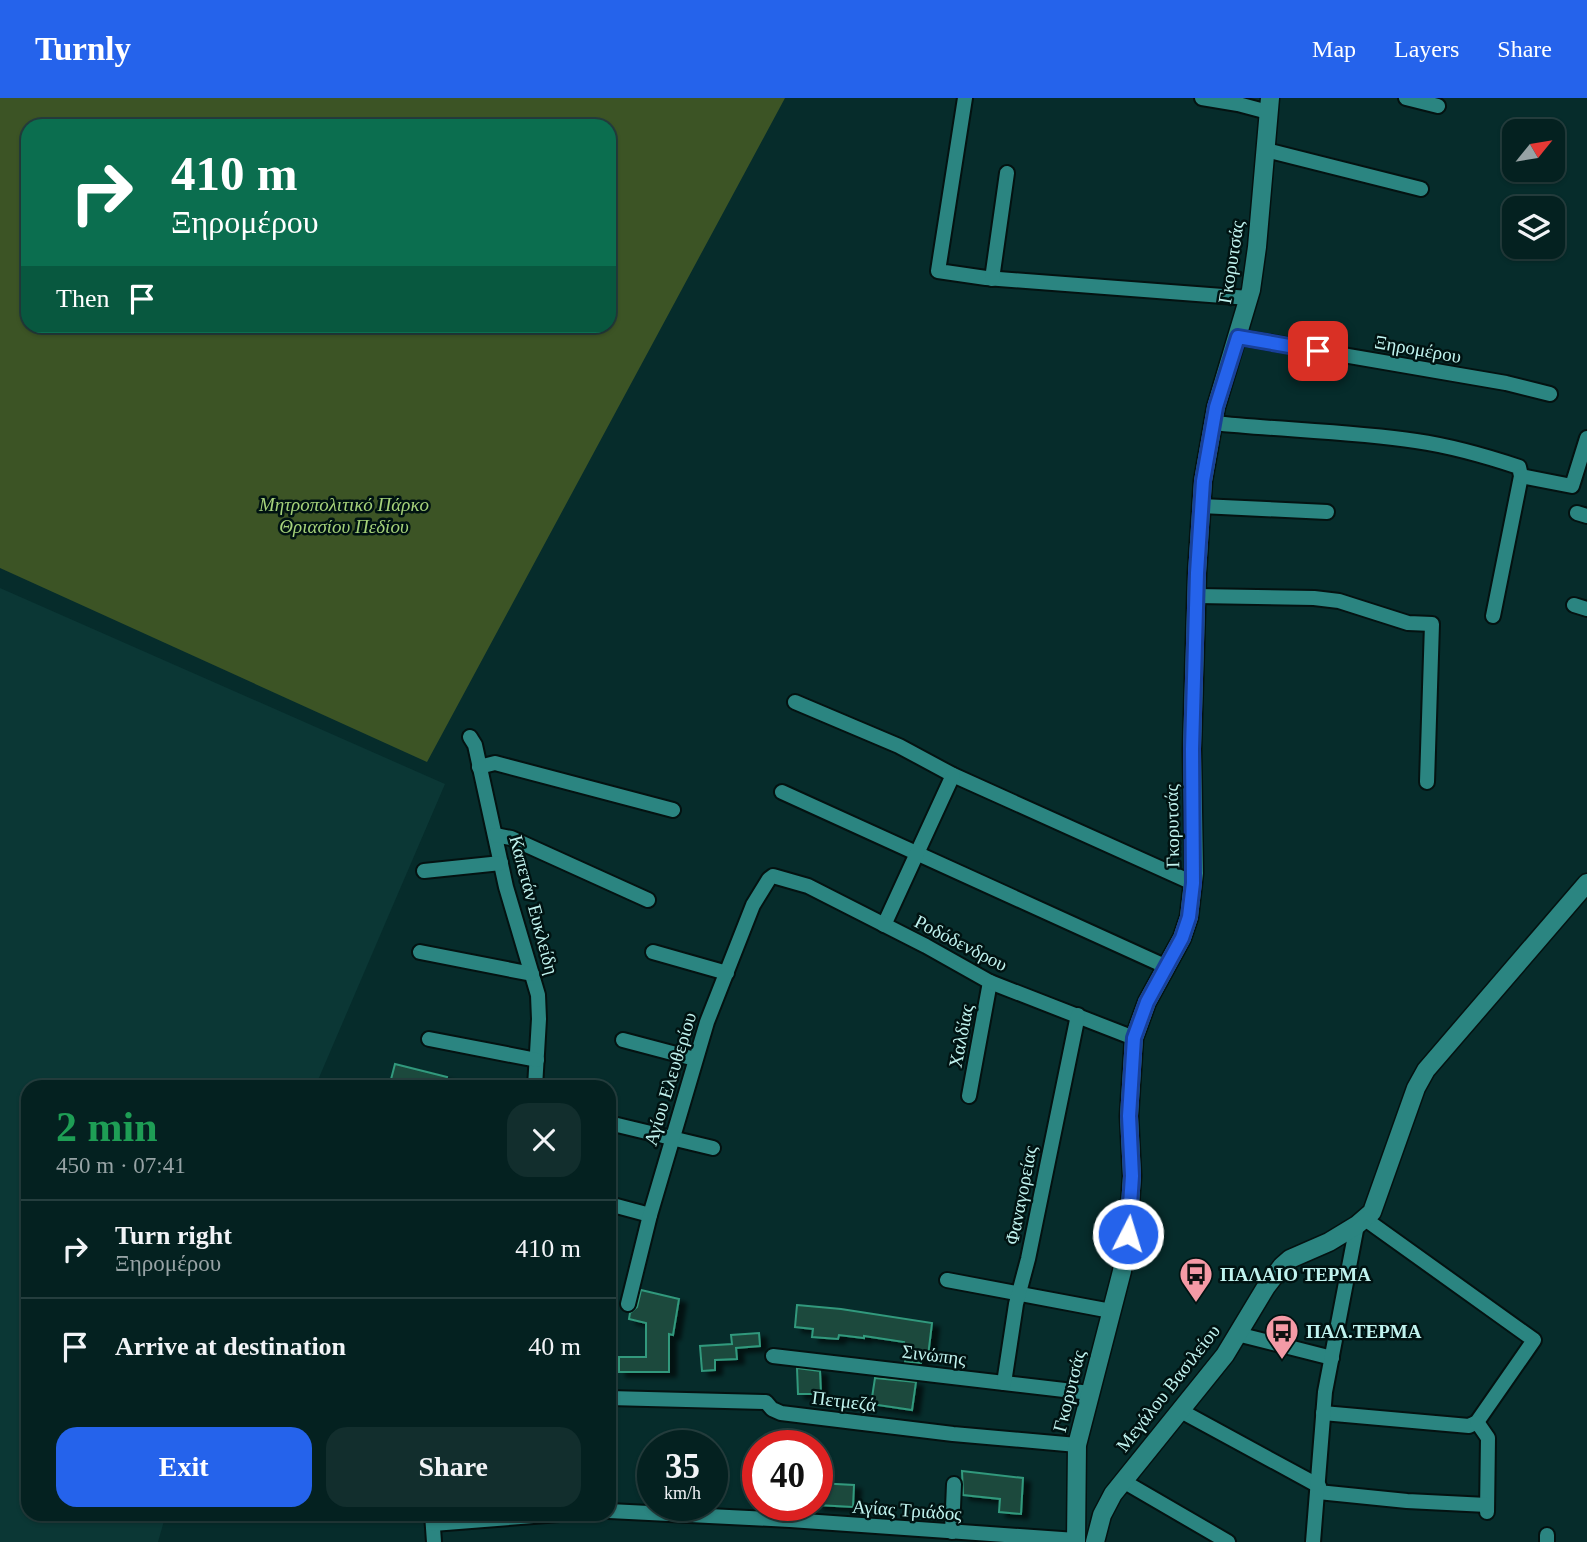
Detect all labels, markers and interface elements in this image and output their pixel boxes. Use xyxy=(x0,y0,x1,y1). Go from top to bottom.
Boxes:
text: Turnly xyxy=(35,31,131,67)
text: Map xyxy=(1312,36,1356,62)
text: Layers xyxy=(1394,36,1459,62)
text: Share xyxy=(1497,36,1552,62)
north arrow xyxy=(1502,119,1564,182)
map controls xyxy=(1502,119,1565,259)
text: 410 m xyxy=(171,146,298,201)
icon: right xyxy=(56,147,147,238)
button: layers xyxy=(1502,196,1565,259)
text: Ξηρομέρου xyxy=(171,204,319,240)
street label: Γκορυτσάς xyxy=(1214,218,1248,305)
icon: arrive xyxy=(123,280,161,318)
text: Then xyxy=(56,284,109,313)
pin xyxy=(1288,321,1348,381)
street label: Ξηρομέρου xyxy=(1373,331,1463,367)
icon: arrive xyxy=(1299,332,1337,370)
park label: Μητροπολιτικό Πάρκο Θριασίου Πεδίου xyxy=(258,494,429,537)
street label: Γκορυτσάς xyxy=(1161,783,1183,868)
street label: Καπετάν Ευκλείδη xyxy=(505,833,563,977)
street label: Ροδόδενδρου xyxy=(911,911,1011,975)
street label: Χαλδίας xyxy=(945,1002,978,1070)
street label: Αγίου Ελευθερίου xyxy=(640,1010,700,1148)
button: close xyxy=(507,1103,581,1177)
text: 2 min xyxy=(56,1104,158,1150)
street label: Φαναγορείας xyxy=(1001,1143,1041,1246)
text: 450 m · 07:41 xyxy=(56,1153,186,1178)
position arrow xyxy=(1091,1197,1165,1271)
text: Turn right xyxy=(115,1221,232,1250)
icon: right xyxy=(56,1230,94,1268)
text: 410 m xyxy=(515,1234,581,1263)
text: Ξηρομέρου xyxy=(115,1251,221,1276)
bus stop icon: ΠΑΛΑΙΟ ΤΕΡΜΑ xyxy=(1177,1255,1215,1304)
place label: ΠΑΛΑΙΟ ΤΕΡΜΑ xyxy=(1220,1264,1371,1285)
bus stop icon: ΠΑΛ.ΤΕΡΜΑ xyxy=(1263,1312,1301,1361)
street label: Μεγάλου Βασιλείου xyxy=(1112,1320,1224,1456)
place label: ΠΑΛ.ΤΕΡΜΑ xyxy=(1306,1321,1422,1342)
icon: arrive xyxy=(56,1328,94,1366)
text: Arrive at destination xyxy=(115,1332,346,1361)
text: 40 m xyxy=(528,1332,581,1361)
street label: Σινώπης xyxy=(901,1341,968,1369)
street label: Γκορυτσάς xyxy=(1049,1347,1089,1434)
street label: Πετμεζά xyxy=(811,1387,877,1415)
button: Exit xyxy=(56,1427,312,1507)
button: Share xyxy=(326,1427,581,1507)
speed limit sign: 40 xyxy=(742,1430,833,1521)
text: 35 xyxy=(665,1447,700,1486)
text: km/h xyxy=(664,1483,701,1503)
street label: Αγίας Τριάδος xyxy=(851,1496,963,1524)

